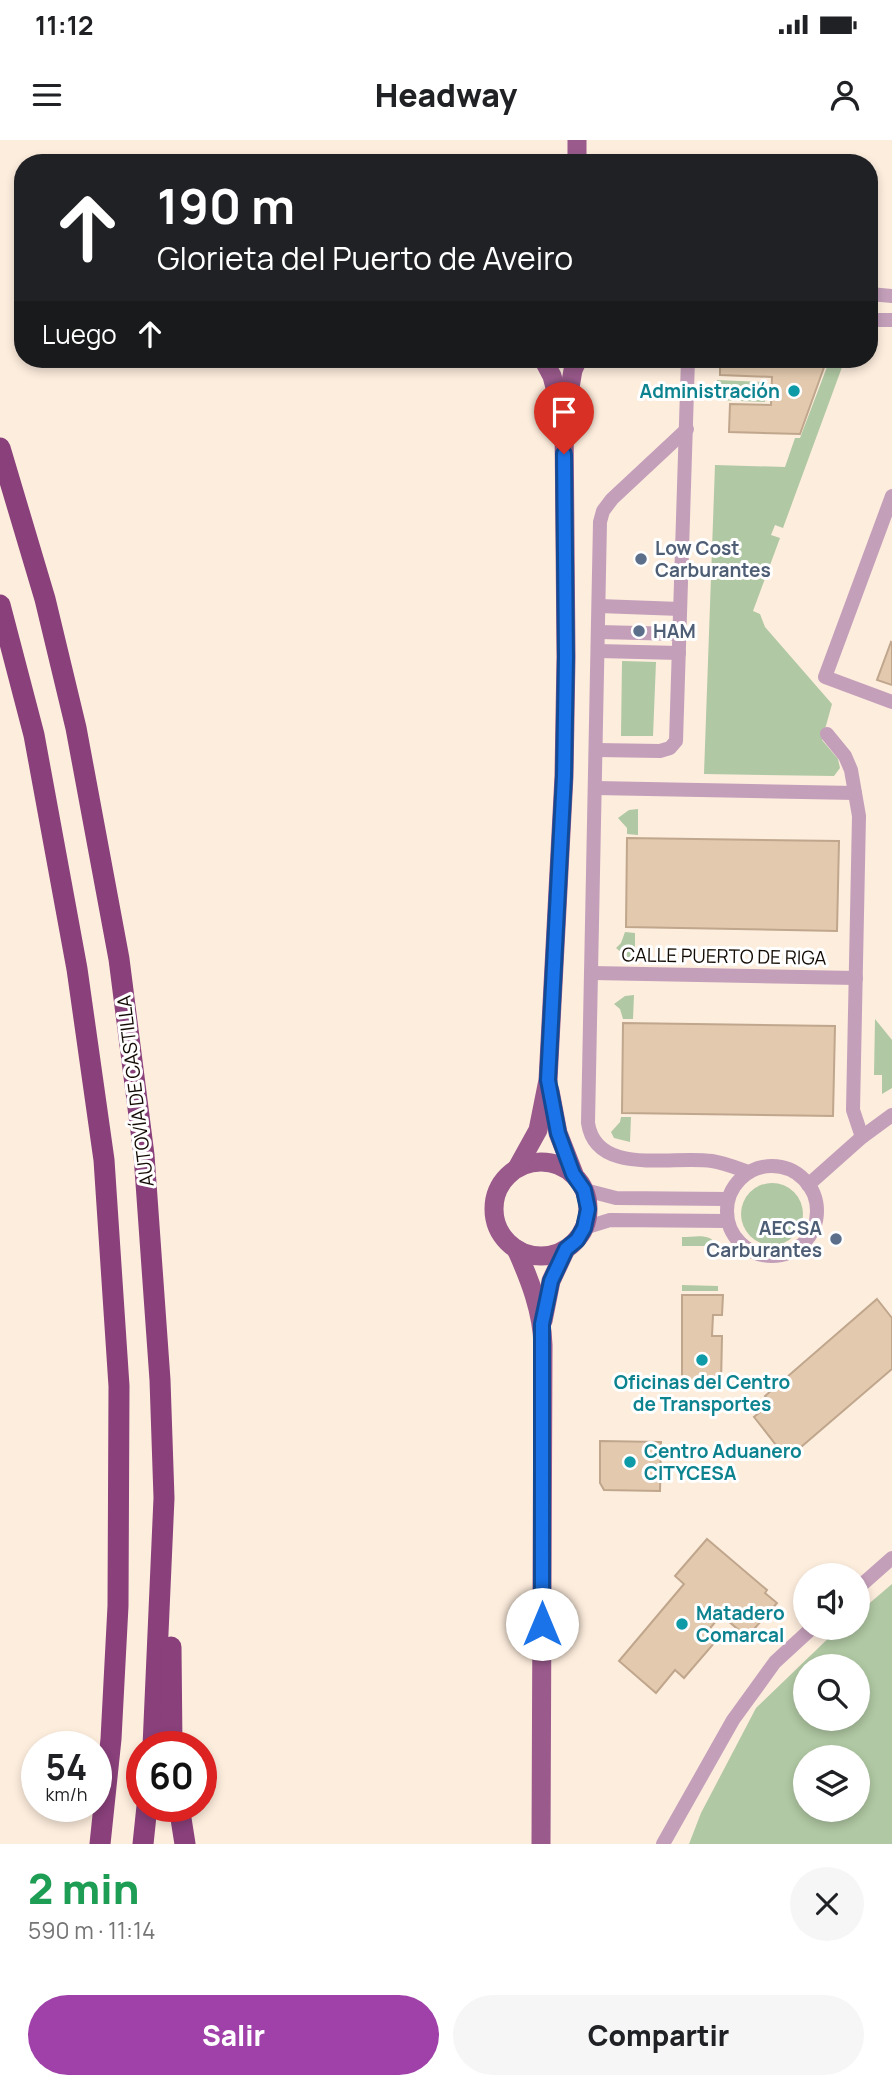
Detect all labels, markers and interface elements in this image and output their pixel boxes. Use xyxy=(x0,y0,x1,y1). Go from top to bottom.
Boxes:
text: 11:12 xyxy=(35,7,94,43)
text: Headway xyxy=(375,73,517,117)
icon: menu xyxy=(28,76,66,114)
icon: person xyxy=(826,76,864,114)
text: 190 m xyxy=(157,172,295,239)
icon: ahead xyxy=(42,182,133,273)
text: Glorieta del Puerto de Aveiro xyxy=(157,236,573,280)
icon: ahead xyxy=(131,315,169,353)
text: Luego xyxy=(42,316,117,352)
place label: Administración xyxy=(640,378,780,404)
pin xyxy=(534,382,594,454)
marker: Administración xyxy=(786,383,802,399)
icon: arrive xyxy=(545,393,583,431)
place label: Low Cost Carburantes xyxy=(655,535,771,583)
marker: Low Cost Carburantes xyxy=(633,551,649,567)
place label: HAM xyxy=(653,618,696,644)
marker: HAM xyxy=(631,623,647,639)
street label: CALLE PUERTO DE RIGA xyxy=(621,941,827,971)
street label: AUTOVÍA DE CASTILLA xyxy=(110,994,160,1188)
place label: AECSA Carburantes xyxy=(706,1215,822,1263)
marker: AECSA Carburantes xyxy=(828,1231,844,1247)
marker: Oficinas del Centro de Transportes xyxy=(694,1352,710,1368)
place label: Oficinas del Centro de Transportes xyxy=(614,1369,790,1417)
place label: Centro Aduanero CITYCESA xyxy=(644,1438,802,1486)
marker: Centro Aduanero CITYCESA xyxy=(622,1454,638,1470)
map controls xyxy=(793,1563,870,1822)
button: sound xyxy=(793,1563,870,1640)
position arrow xyxy=(505,1587,579,1661)
place label: Matadero Comarcal xyxy=(696,1600,785,1648)
marker: Matadero Comarcal xyxy=(674,1616,690,1632)
button: search xyxy=(793,1654,870,1731)
speed limit sign: 60 xyxy=(126,1731,217,1822)
text: 54 xyxy=(46,1743,87,1791)
button: layers xyxy=(793,1745,870,1822)
text: km/h xyxy=(46,1782,87,1806)
text: 2 min xyxy=(28,1859,139,1917)
button: close xyxy=(790,1867,864,1941)
text: 590 m · 11:14 xyxy=(28,1914,155,1946)
button: Salir xyxy=(28,1995,439,2075)
button: Compartir xyxy=(453,1995,864,2075)

